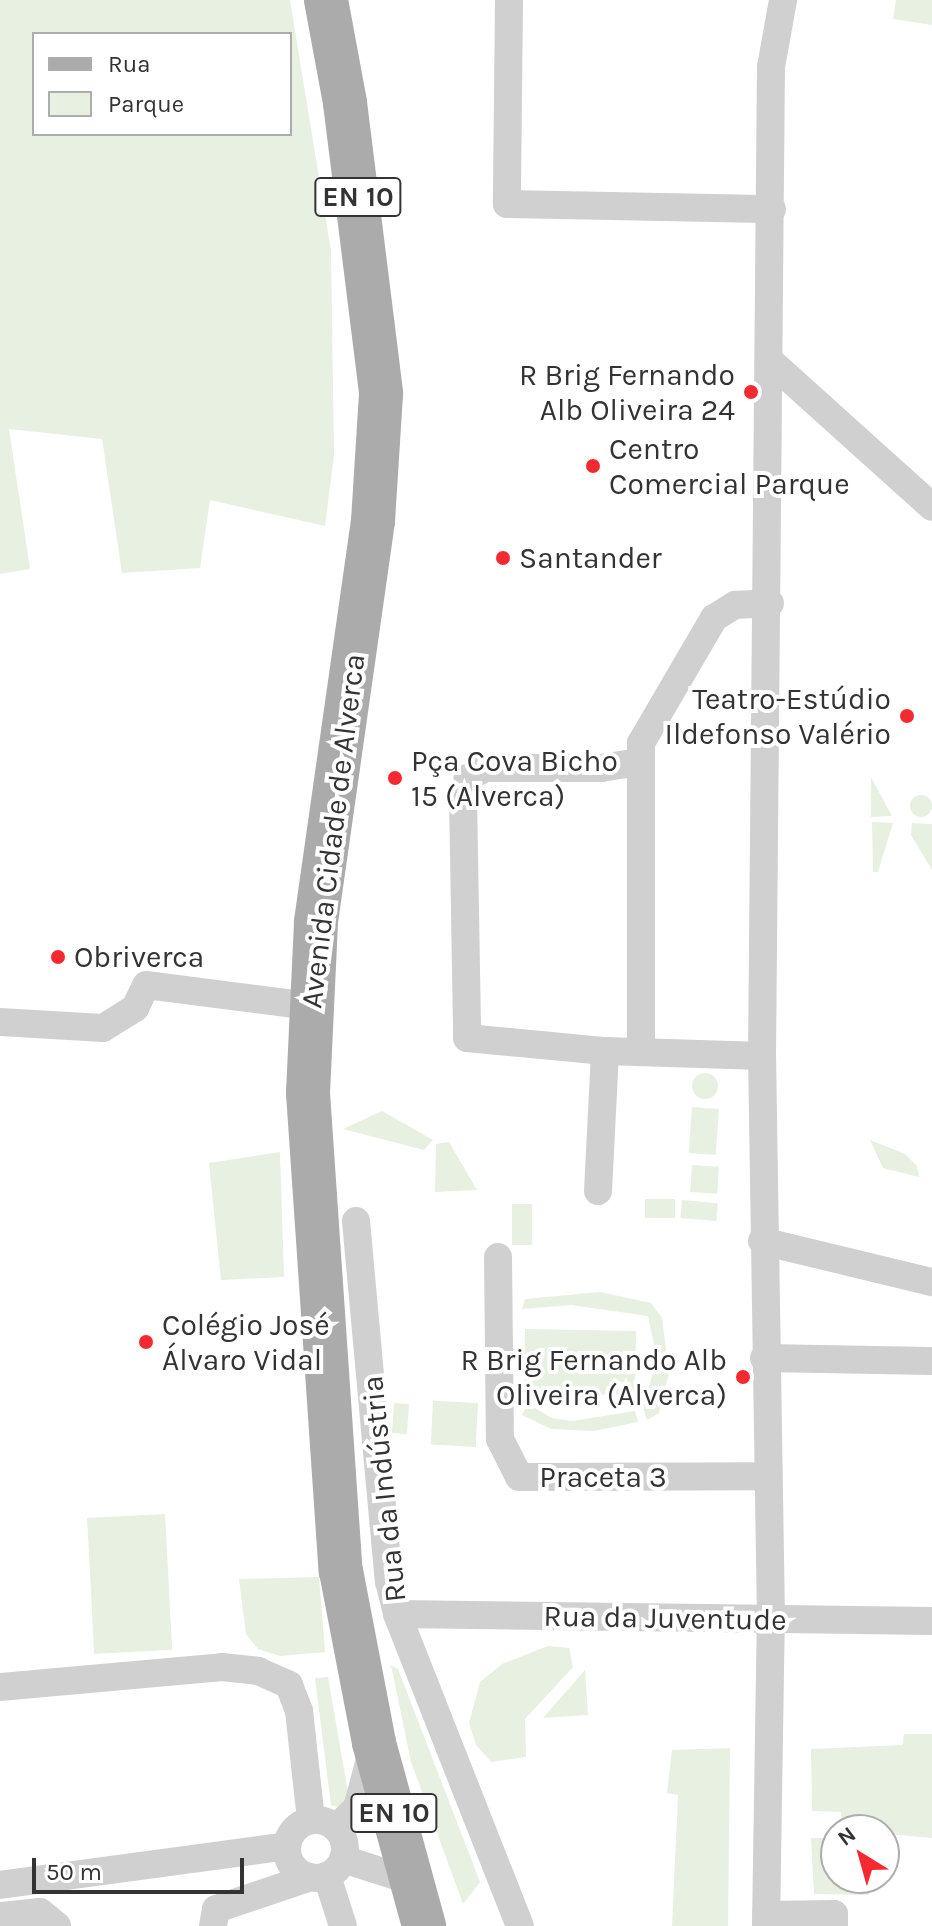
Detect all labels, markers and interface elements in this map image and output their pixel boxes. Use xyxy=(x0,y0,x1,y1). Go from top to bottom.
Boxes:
legend xyxy=(32,32,292,136)
text: Rua xyxy=(108,50,150,78)
text: Parque xyxy=(108,90,184,118)
road number: EN 10 xyxy=(314,173,402,221)
place label: R Brig Fernando Alb Oliveira 24 xyxy=(519,357,735,428)
marker: R Brig Fernando Alb Oliveira 24 xyxy=(742,383,760,401)
place label: Centro Comercial Parque xyxy=(609,431,850,502)
marker: Centro Comercial Parque xyxy=(584,457,602,475)
place label: Santander xyxy=(519,540,662,576)
marker: Santander xyxy=(494,549,512,567)
street label: Avenida Cidade de Alverca xyxy=(293,652,373,1010)
place label: Teatro-Estúdio Ildefonso Valério xyxy=(665,681,891,752)
marker: Teatro-Estúdio Ildefonso Valério xyxy=(898,707,916,725)
place label: Pça Cova Bicho 15 (Alverca) xyxy=(411,743,618,814)
marker: Pça Cova Bicho 15 (Alverca) xyxy=(386,769,404,787)
place label: Obriverca xyxy=(74,939,204,975)
marker: Obriverca xyxy=(49,948,67,966)
place label: Colégio José Álvaro Vidal xyxy=(162,1307,330,1378)
marker: Colégio José Álvaro Vidal xyxy=(137,1333,155,1351)
place label: R Brig Fernando Alb Oliveira (Alverca) xyxy=(460,1342,727,1412)
marker: R Brig Fernando Alb Oliveira (Alverca) xyxy=(734,1368,752,1386)
street label: Rua da Indústria xyxy=(354,1374,414,1604)
street label: Praceta 3 xyxy=(539,1459,667,1495)
street label: Rua da Juventude xyxy=(543,1598,787,1638)
road number: EN 10 xyxy=(350,1789,438,1837)
north arrow xyxy=(820,1814,900,1894)
text: N xyxy=(833,1821,861,1852)
scale bar xyxy=(36,1842,248,1892)
text: 50 m xyxy=(46,1858,102,1886)

